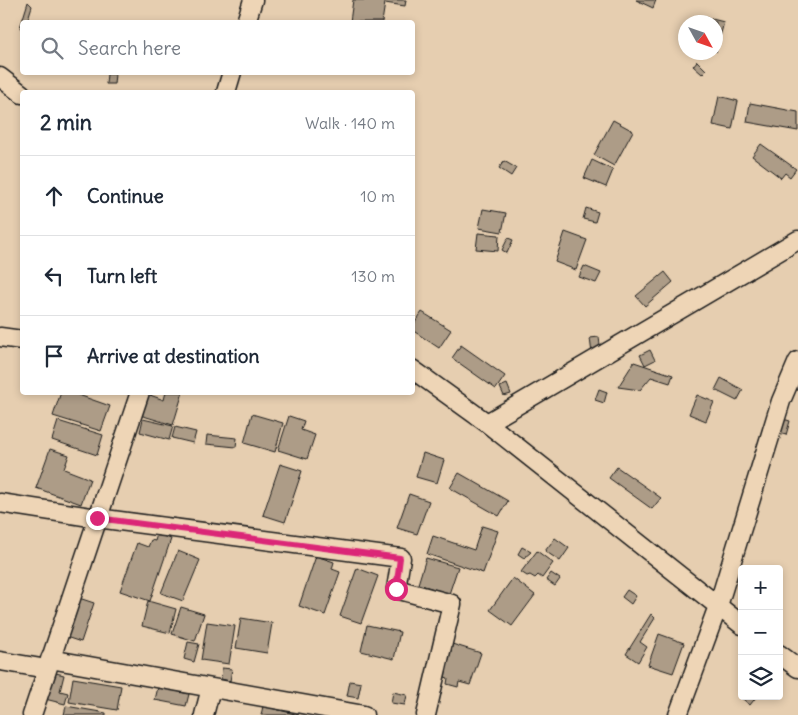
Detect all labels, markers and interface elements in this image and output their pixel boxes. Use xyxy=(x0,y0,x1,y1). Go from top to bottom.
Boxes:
north arrow xyxy=(678,15,723,60)
search box xyxy=(20,20,415,75)
icon: search xyxy=(38,34,66,62)
text: Search here xyxy=(78,36,181,60)
text: 2 min xyxy=(40,109,92,136)
text: Walk · 140 m xyxy=(305,113,395,133)
icon: ahead xyxy=(40,182,68,210)
text: Continue xyxy=(87,184,164,208)
text: 10 m xyxy=(360,186,395,206)
icon: left xyxy=(40,262,68,290)
text: Turn left xyxy=(87,264,157,288)
text: 130 m xyxy=(351,266,395,286)
icon: arrive xyxy=(40,342,68,370)
text: Arrive at destination xyxy=(87,344,260,368)
route end xyxy=(86,507,109,530)
map controls xyxy=(738,565,783,700)
button: + xyxy=(738,565,783,610)
route start xyxy=(385,578,408,601)
button: − xyxy=(738,610,783,655)
button: layers xyxy=(738,655,783,700)

